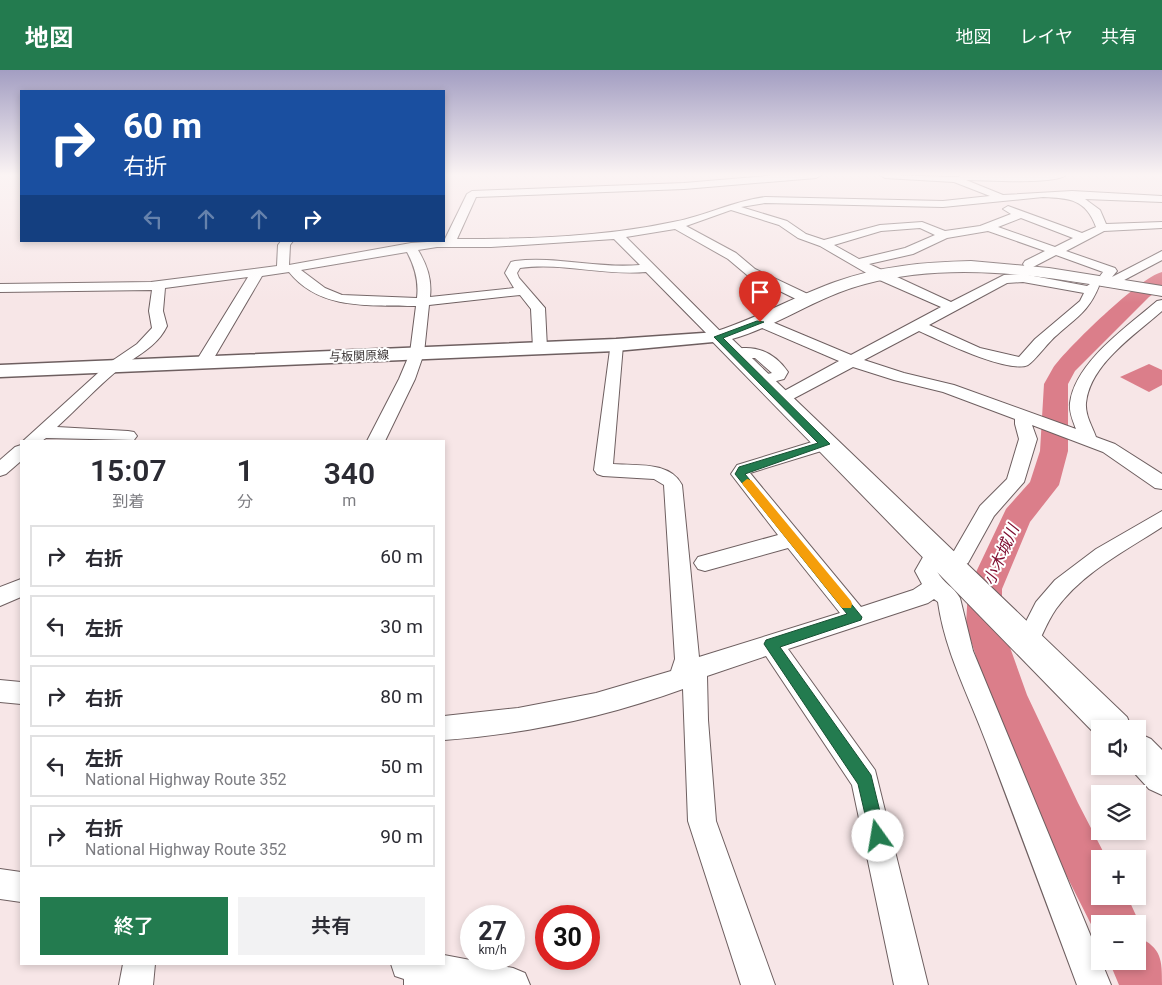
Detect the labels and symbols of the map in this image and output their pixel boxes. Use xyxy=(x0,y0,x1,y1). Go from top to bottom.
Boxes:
pin xyxy=(739,271,781,322)
street label: 与板関原線 xyxy=(329,348,389,364)
water label: 小木城川 xyxy=(979,520,1024,588)
position arrow xyxy=(851,809,903,861)
speed limit sign: 30 xyxy=(535,905,600,970)

